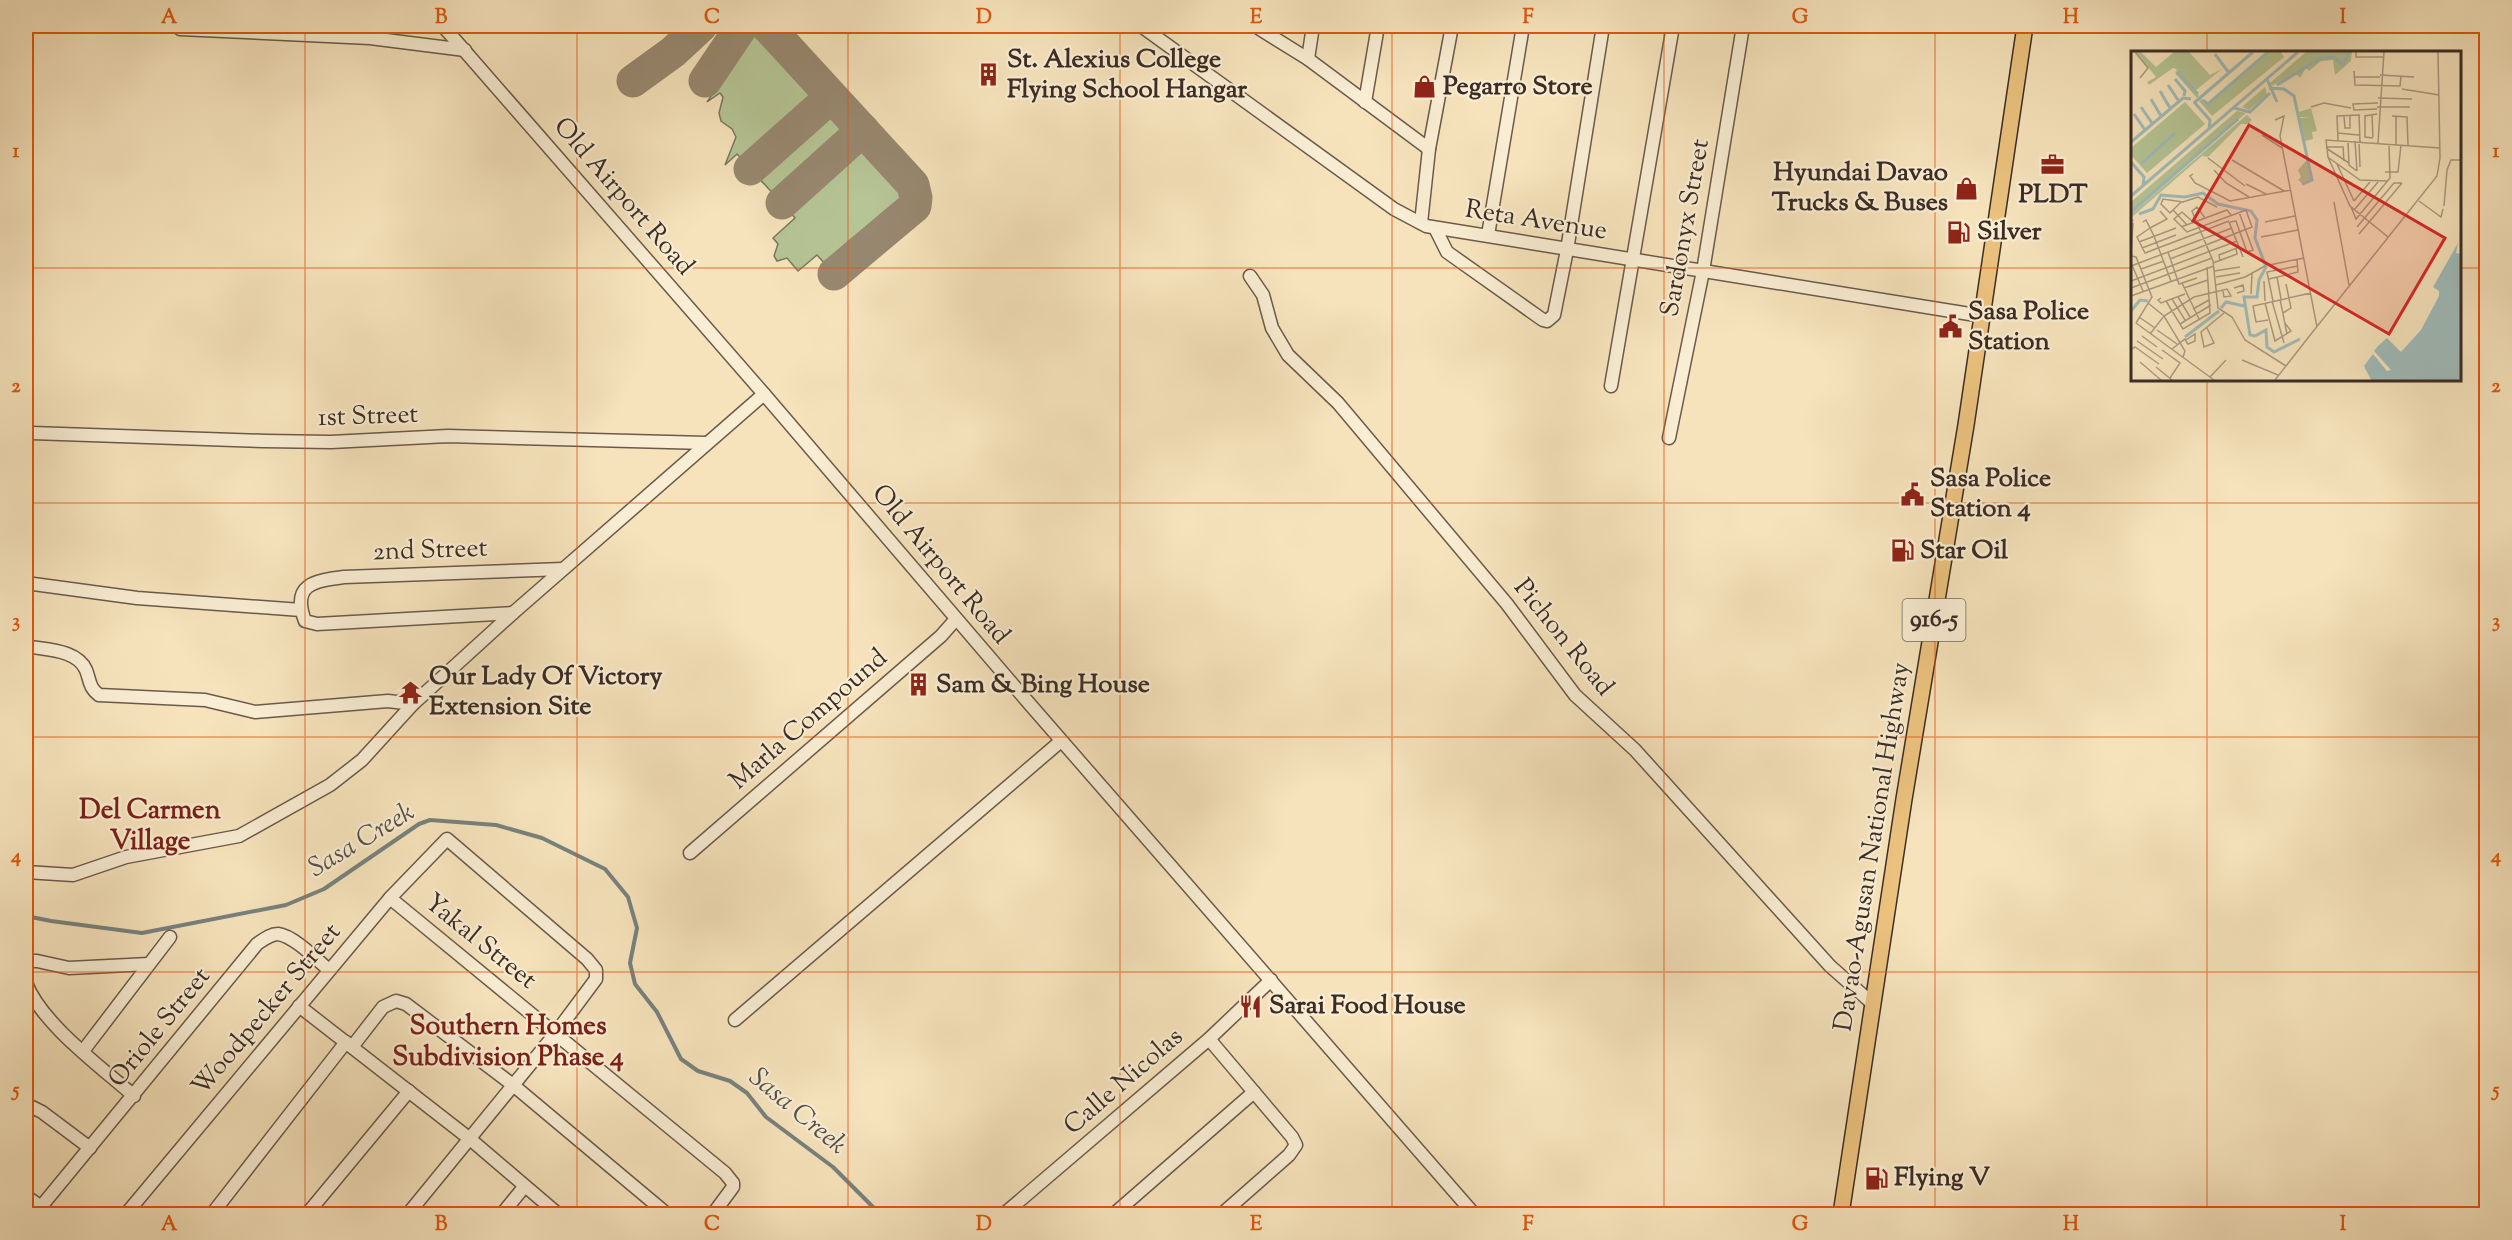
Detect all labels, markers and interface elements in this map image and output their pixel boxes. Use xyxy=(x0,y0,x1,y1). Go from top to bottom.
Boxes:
text: A xyxy=(161,4,178,33)
text: B xyxy=(435,4,448,33)
text: C xyxy=(704,4,720,33)
text: D xyxy=(976,4,992,33)
text: E xyxy=(1250,4,1263,33)
text: F xyxy=(1522,4,1534,33)
text: G xyxy=(1792,4,1809,33)
text: H xyxy=(2063,4,2079,33)
text: I xyxy=(2340,4,2347,33)
place label: St. Alexius College Flying School Hangar xyxy=(1007,42,1247,109)
inset map xyxy=(2131,51,2461,381)
building icon: St. Alexius College Flying School Hangar xyxy=(976,62,1002,88)
place label: Pegarro Store xyxy=(1443,69,1593,106)
shop icon: Pegarro Store xyxy=(1412,74,1438,100)
street label: Old Airport Road xyxy=(544,110,702,284)
street label: Sardonyx Street xyxy=(1652,136,1720,320)
text: 1 xyxy=(13,138,20,167)
text: 1 xyxy=(2493,138,2500,167)
office icon: PLDT xyxy=(2040,151,2066,177)
place label: Hyundai Davao Trucks & Buses xyxy=(1772,155,1948,222)
shop icon: Hyundai Davao Trucks & Buses xyxy=(1953,175,1979,201)
place label: PLDT xyxy=(2018,177,2088,214)
street label: Reta Avenue xyxy=(1462,192,1610,250)
place label: Silver xyxy=(1977,214,2042,251)
fuel station icon: Silver xyxy=(1946,219,1972,245)
place label: Sasa Police Station xyxy=(1968,294,2089,361)
public building icon: Sasa Police Station xyxy=(1937,314,1963,340)
text: 2 xyxy=(11,373,21,402)
text: 2 xyxy=(2491,373,2501,402)
street label: 1st Street xyxy=(317,397,419,437)
place label: Sasa Police Station 4 xyxy=(1930,461,2051,528)
street label: Old Airport Road xyxy=(862,477,1018,653)
public building icon: Sasa Police Station 4 xyxy=(1899,481,1925,507)
street label: 2nd Street xyxy=(372,531,488,571)
place label: Star Oil xyxy=(1920,533,2009,570)
fuel station icon: Star Oil xyxy=(1889,538,1915,564)
street label: Pichon Road xyxy=(1504,571,1622,705)
road number: 916-5 xyxy=(1902,599,1966,641)
text: 3 xyxy=(12,608,20,637)
text: 3 xyxy=(2492,608,2500,637)
street label: Marla Compound xyxy=(722,641,896,799)
place label: Our Lady Of Victory Extension Site xyxy=(429,659,663,726)
street label: Davao-Agusan National Highway xyxy=(1826,660,1920,1034)
place label: Sam & Bing House xyxy=(936,667,1150,704)
building icon: Sam & Bing House xyxy=(905,672,931,698)
temple icon: Our Lady Of Victory Extension Site xyxy=(398,679,424,705)
district label: Del Carmen Village xyxy=(79,792,221,862)
water label: Sasa Creek xyxy=(301,794,423,888)
text: 4 xyxy=(10,843,21,872)
text: 4 xyxy=(2490,843,2501,872)
street label: Yakal Street xyxy=(416,885,544,999)
street label: Woodpecker Street xyxy=(184,915,351,1104)
street label: Oriole Street xyxy=(100,960,220,1096)
place label: Sarai Food House xyxy=(1269,988,1466,1025)
restaurant icon: Sarai Food House xyxy=(1238,993,1264,1019)
district label: Southern Homes Subdivision Phase 4 xyxy=(392,1008,624,1078)
street label: Calle Nicolas xyxy=(1056,1020,1192,1144)
water label: Sasa Creek xyxy=(739,1059,855,1165)
text: 5 xyxy=(11,1077,20,1106)
text: 5 xyxy=(2491,1077,2500,1106)
place label: Flying V xyxy=(1894,1160,1990,1197)
fuel station icon: Flying V xyxy=(1863,1165,1889,1191)
text: A xyxy=(161,1211,178,1240)
text: B xyxy=(435,1211,448,1240)
text: C xyxy=(704,1211,720,1240)
text: D xyxy=(976,1211,992,1240)
text: E xyxy=(1250,1211,1263,1240)
text: F xyxy=(1522,1211,1534,1240)
text: G xyxy=(1792,1211,1809,1240)
text: H xyxy=(2063,1211,2079,1240)
text: I xyxy=(2340,1211,2347,1240)

